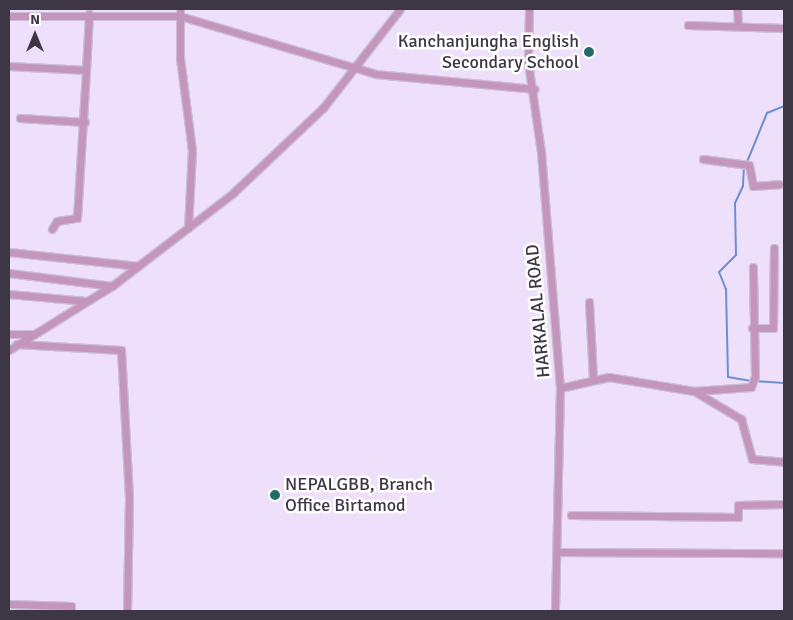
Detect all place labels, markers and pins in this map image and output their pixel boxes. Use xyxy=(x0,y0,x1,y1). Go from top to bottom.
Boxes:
place label: Kanchanjungha English Secondary School xyxy=(398,31,579,74)
marker: Kanchanjungha English Secondary School xyxy=(583,46,595,58)
place label: NEPALGBB, Branch Office Birtamod xyxy=(285,474,433,516)
marker: NEPALGBB, Branch Office Birtamod xyxy=(269,489,281,501)

